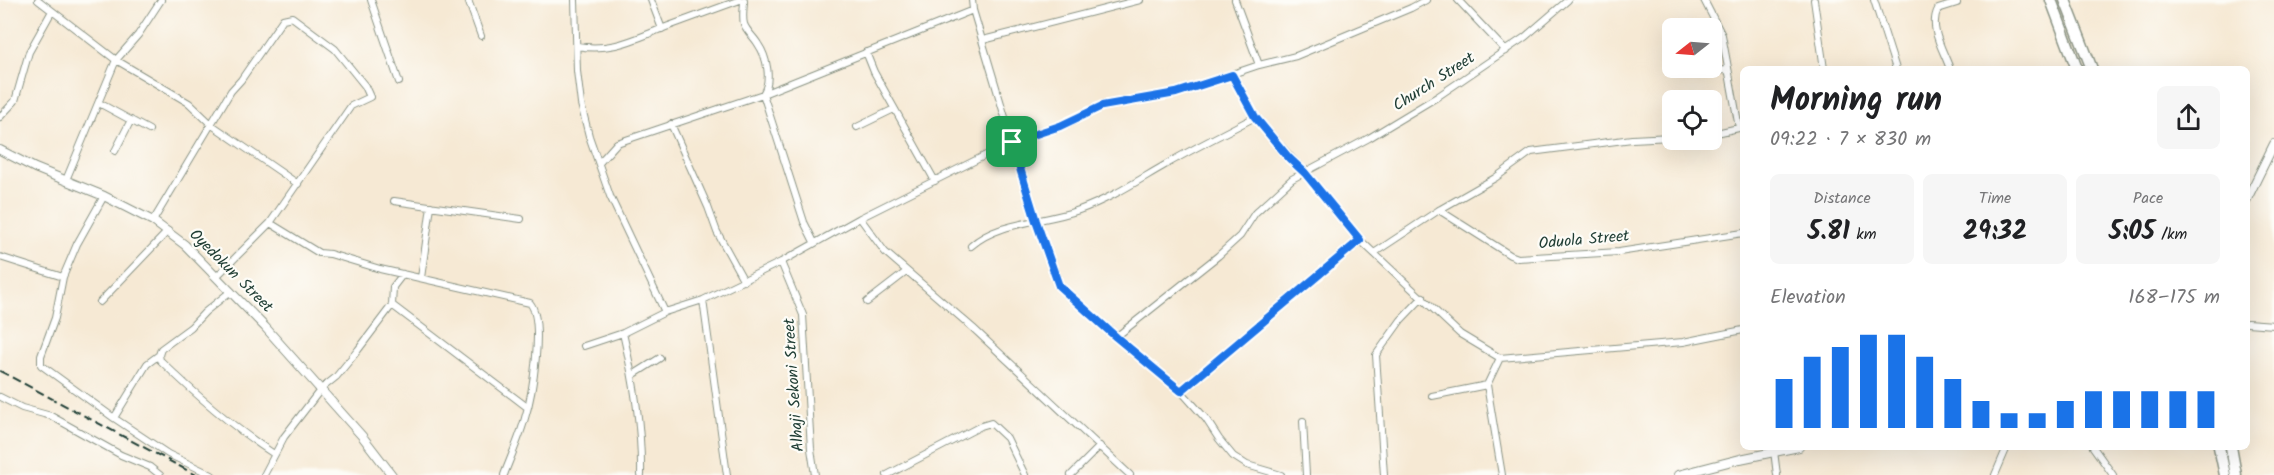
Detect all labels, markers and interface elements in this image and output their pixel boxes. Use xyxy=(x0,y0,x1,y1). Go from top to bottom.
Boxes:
north arrow xyxy=(1662,18,1722,78)
map controls xyxy=(1662,18,1722,150)
street label: Church Street xyxy=(1388,46,1481,118)
text: Morning run xyxy=(1770,75,1942,128)
button: share xyxy=(2157,86,2220,149)
button: locate xyxy=(1662,90,1722,150)
pin xyxy=(986,116,1037,167)
text: 09:22 · 7 × 830 m xyxy=(1770,124,1931,156)
icon: arrive xyxy=(995,125,1028,158)
text: Distance xyxy=(1813,186,1871,211)
text: Time xyxy=(1979,186,2011,211)
text: Pace xyxy=(2133,186,2163,211)
text: 5.81 xyxy=(1807,211,1850,253)
text: 29:32 xyxy=(1963,211,2027,253)
text: 5:05 xyxy=(2109,211,2155,253)
text: km xyxy=(1850,222,1877,247)
text: /km xyxy=(2155,222,2187,247)
street label: Oyedokun Street xyxy=(183,223,279,319)
street label: Oduola Street xyxy=(1538,224,1631,256)
text: Elevation xyxy=(1770,282,1846,314)
text: 168–175 m xyxy=(2128,282,2220,314)
street label: Alhaji Sekoni Street xyxy=(777,317,811,453)

